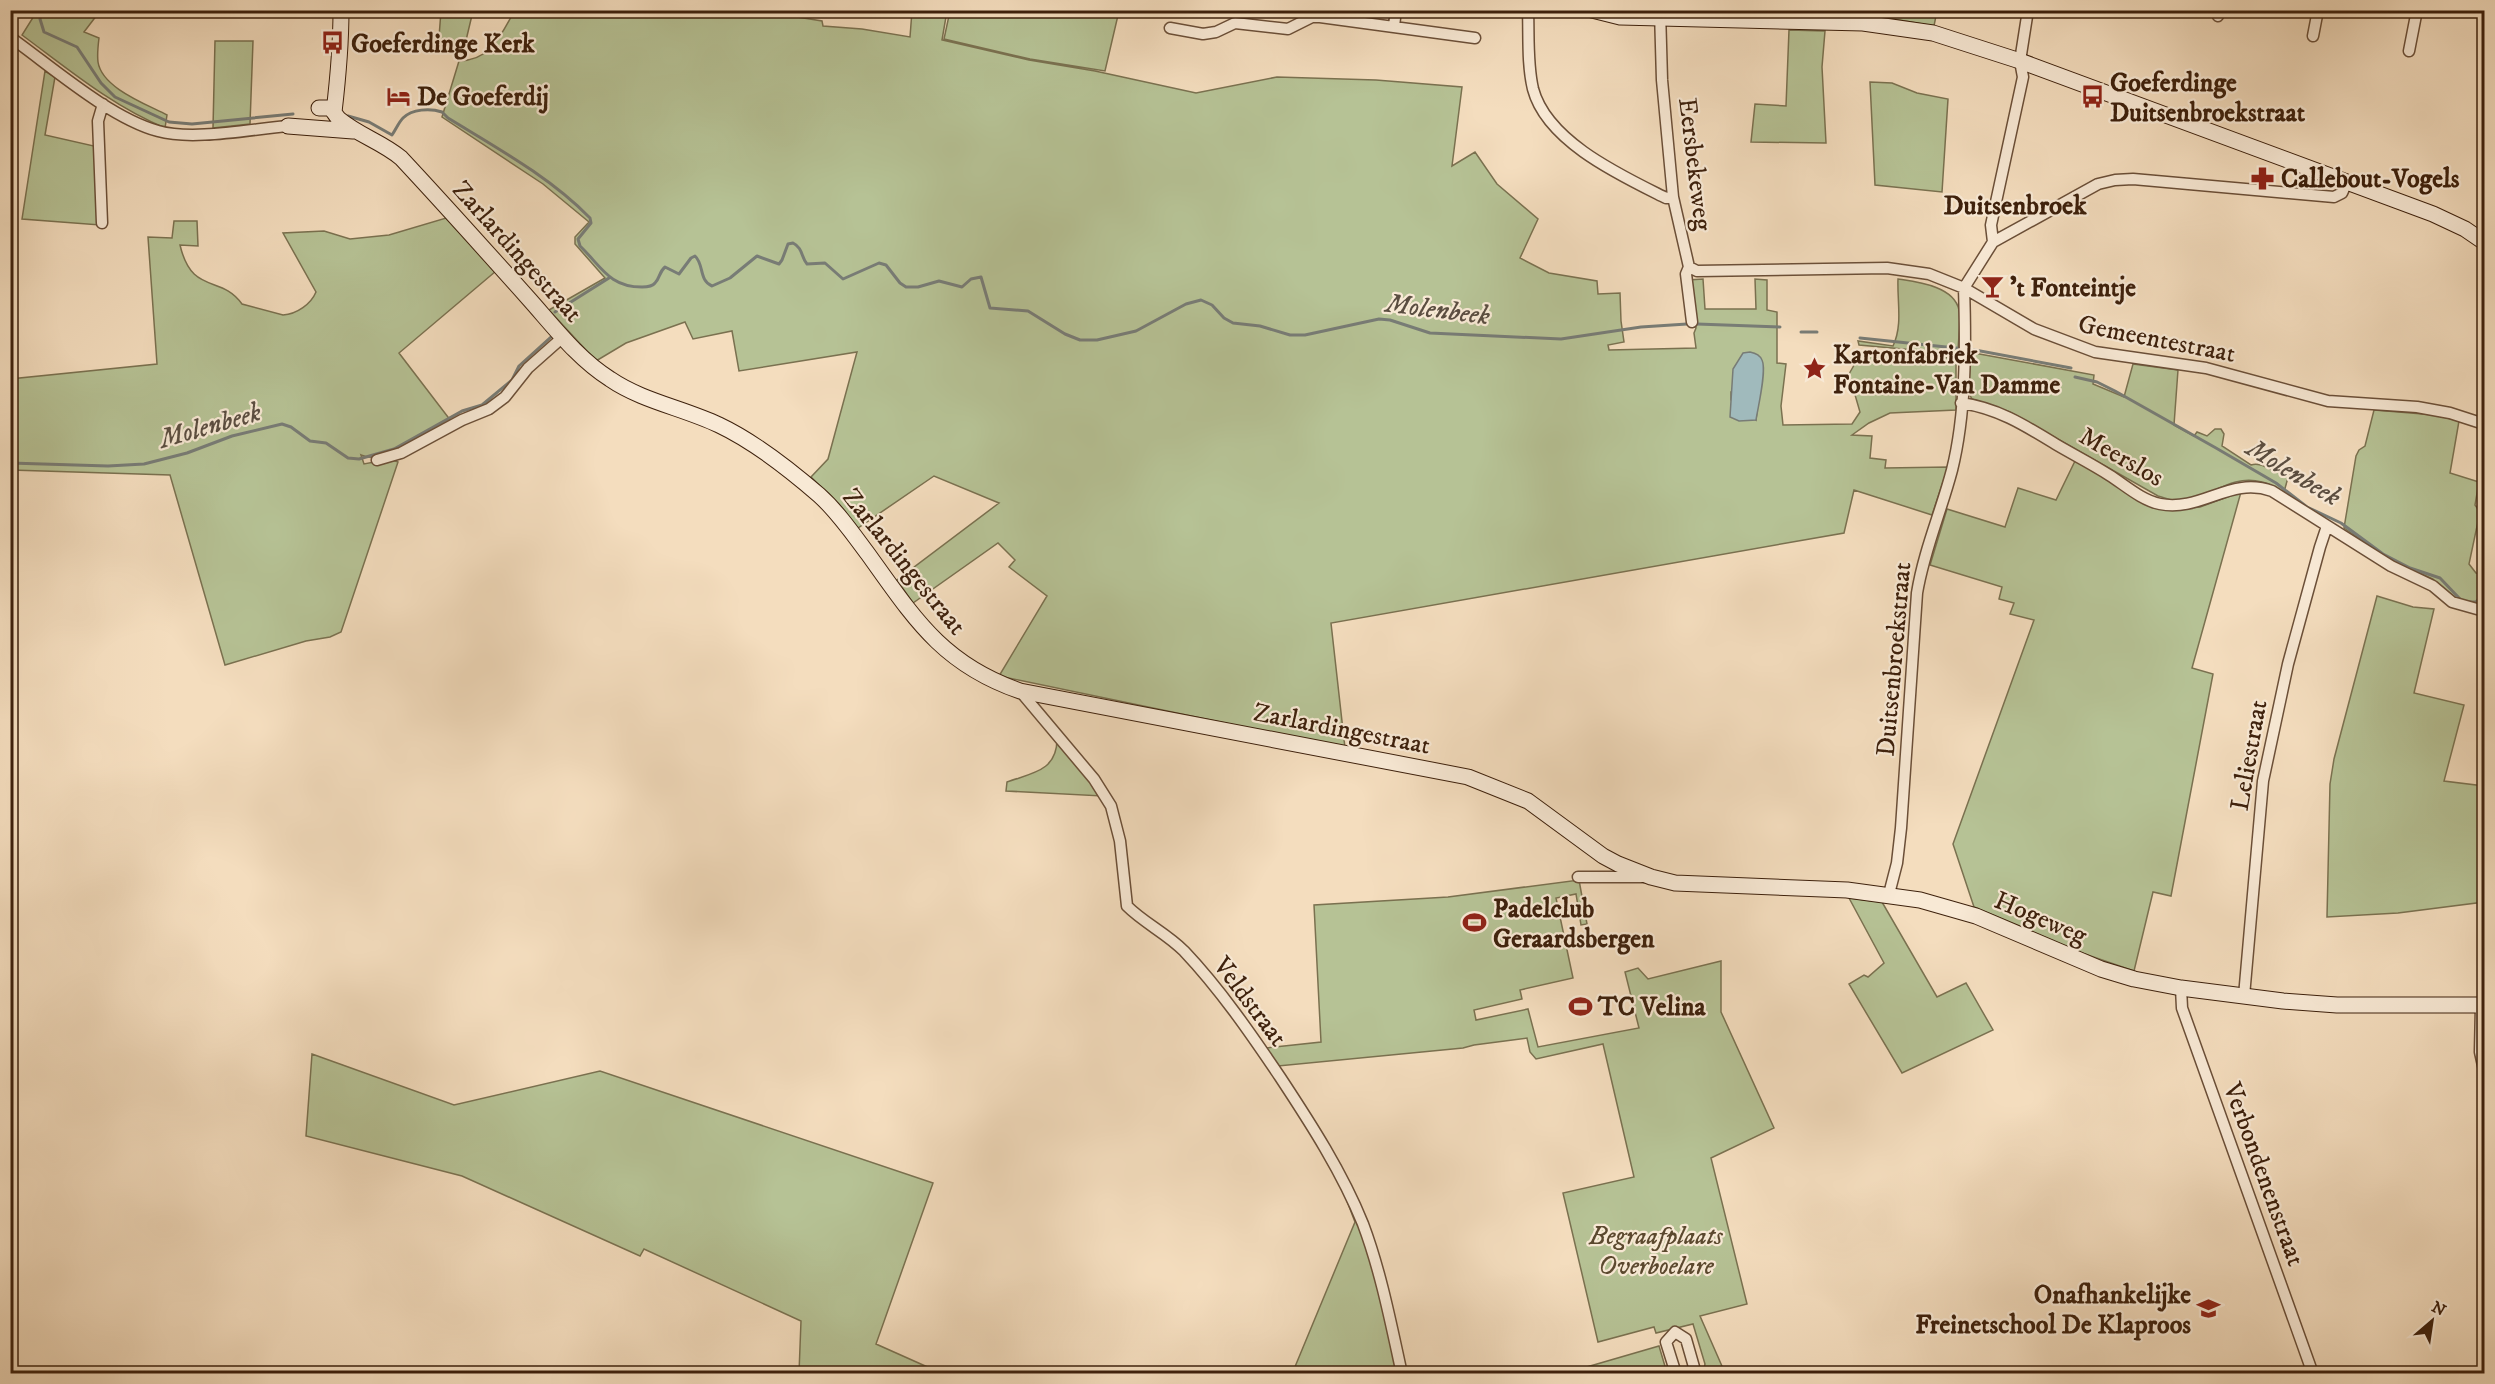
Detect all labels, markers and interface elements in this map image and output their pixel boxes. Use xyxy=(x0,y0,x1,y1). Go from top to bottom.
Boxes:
place label: Goeferdinge Kerk xyxy=(351,28,536,61)
bus stop icon: Goeferdinge Kerk xyxy=(320,30,346,56)
place label: Goeferdinge Duitsenbroekstraat xyxy=(2110,67,2306,130)
place label: De Goeferdij xyxy=(417,81,549,114)
hotel icon: De Goeferdij xyxy=(386,83,412,109)
bus stop icon: Goeferdinge Duitsenbroekstraat xyxy=(2079,84,2105,110)
street label: Eersbekeweg xyxy=(1670,96,1719,233)
place label: Callebout-Vogels xyxy=(2281,163,2460,196)
pharmacy icon: Callebout-Vogels xyxy=(2250,165,2276,191)
street label: Zarlardingestraat xyxy=(445,174,589,330)
district label: Duitsenbroek xyxy=(1943,189,2087,223)
place label: 't Fonteintje xyxy=(2010,272,2136,305)
bar icon: 't Fonteintje xyxy=(1979,274,2005,300)
water label: Molenbeek xyxy=(1382,287,1492,333)
street label: Gemeentestraat xyxy=(2075,308,2238,371)
place label: Kartonfabriek Fontaine-Van Damme xyxy=(1833,339,2060,402)
place icon: Kartonfabriek Fontaine-Van Damme xyxy=(1802,356,1828,382)
water label: Molenbeek xyxy=(153,395,266,457)
street label: Meerslos xyxy=(2073,420,2169,495)
water label: Molenbeek xyxy=(2238,430,2348,515)
street label: Zarlardingestraat xyxy=(835,482,973,642)
street label: Duitsenbroekstraat xyxy=(1870,561,1919,758)
street label: Zarlardingestraat xyxy=(1250,696,1433,763)
street label: Leliestraat xyxy=(2224,697,2275,813)
street label: Hogeweg xyxy=(1989,884,2092,953)
place label: Padelclub Geraardsbergen xyxy=(1493,893,1655,956)
sports icon: Padelclub Geraardsbergen xyxy=(1462,910,1488,936)
street label: Veldstraat xyxy=(1205,950,1294,1053)
place label: TC Velina xyxy=(1597,991,1707,1024)
sports icon: TC Velina xyxy=(1567,993,1593,1019)
street label: Verbondenenstraat xyxy=(2215,1077,2312,1271)
park label: Begraafplaats Overboelare xyxy=(1588,1220,1724,1283)
place label: Onafhankelijke Freinetschool De Klaproos xyxy=(1915,1279,2191,1342)
north arrow xyxy=(2402,1291,2462,1351)
school or university icon: Onafhankelijke Freinetschool De Klaproos xyxy=(2196,1296,2222,1322)
text: N xyxy=(2428,1297,2449,1321)

